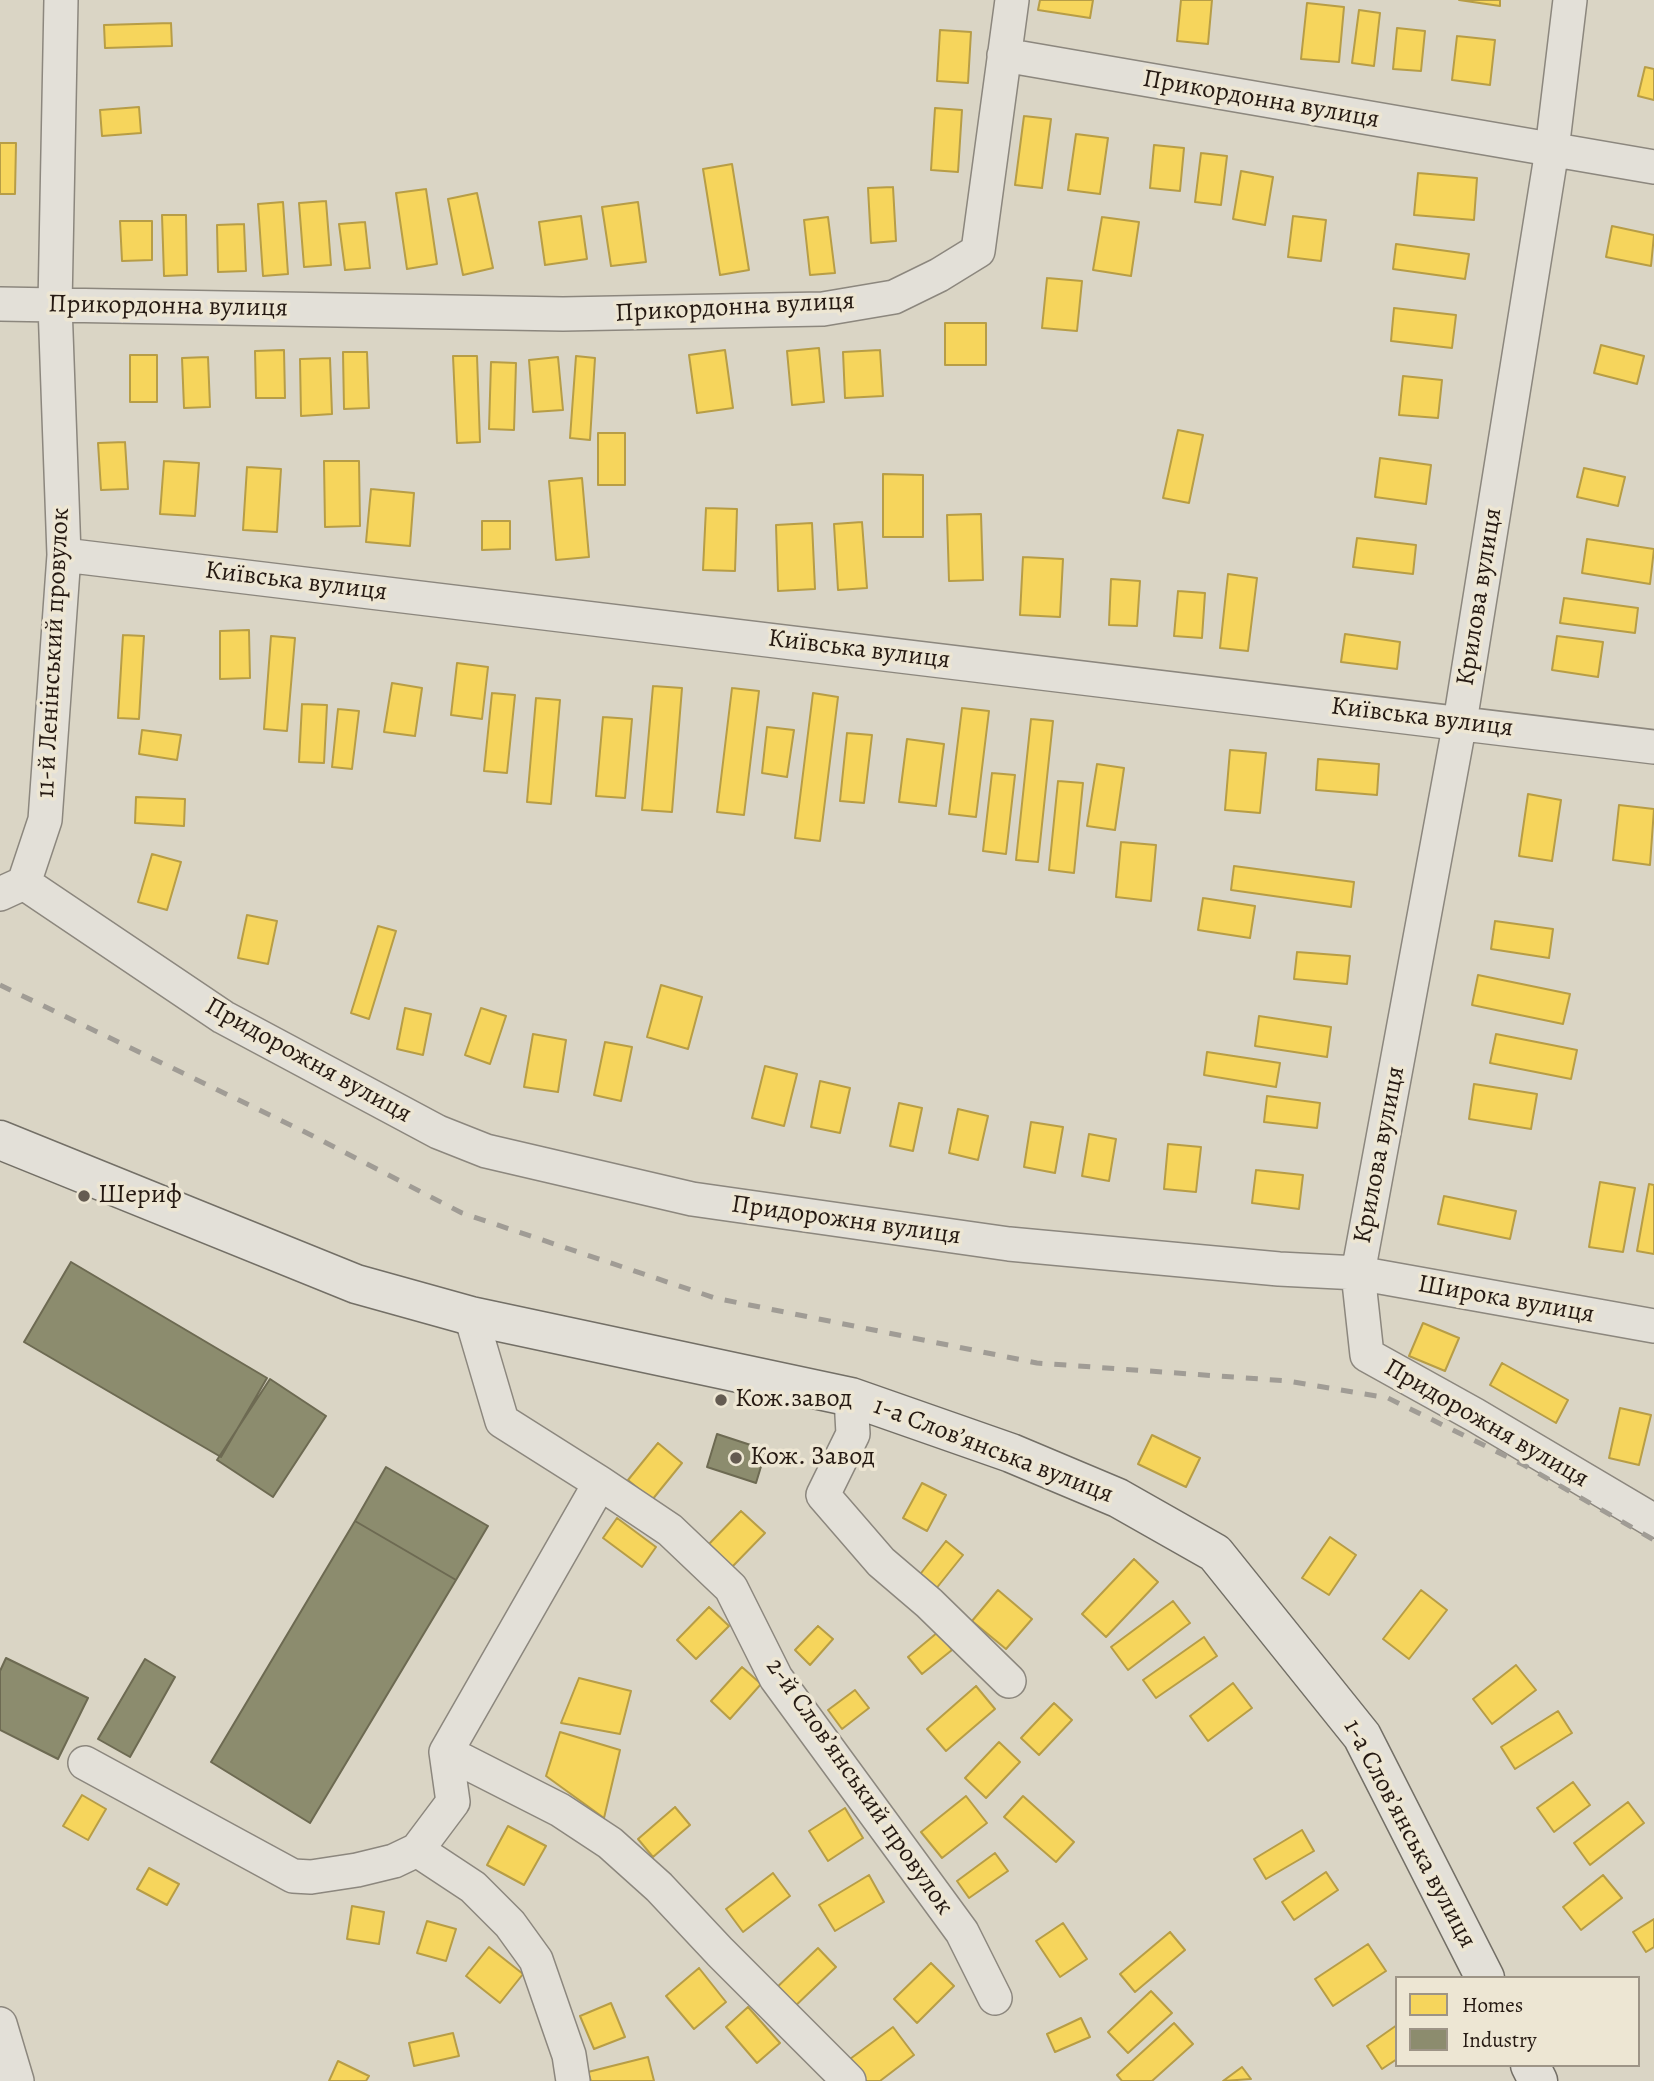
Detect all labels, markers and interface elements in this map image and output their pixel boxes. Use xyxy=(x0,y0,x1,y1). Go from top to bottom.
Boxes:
street label: Прикордонна вулиця xyxy=(1140,64,1382,136)
street label: Прикордонна вулиця xyxy=(614,286,856,330)
street label: Прикордонна вулиця xyxy=(48,289,288,325)
street label: Крилова вулиця xyxy=(1451,506,1509,688)
street label: 11-й Ленінський провулок xyxy=(31,507,77,799)
street label: Київська вулиця xyxy=(203,555,389,609)
street label: Київська вулиця xyxy=(766,623,952,677)
street label: Київська вулиця xyxy=(1329,691,1515,745)
street label: Придорожня вулиця xyxy=(199,991,417,1131)
street label: Крилова вулиця xyxy=(1348,1064,1412,1246)
place label: Шериф xyxy=(98,1180,182,1212)
marker: Шериф xyxy=(76,1188,92,1204)
street label: Придорожня вулиця xyxy=(729,1189,963,1253)
street label: Широка вулиця xyxy=(1415,1269,1597,1331)
street label: Придорожня вулиця xyxy=(1378,1353,1594,1495)
place label: Кож.завод xyxy=(735,1384,852,1416)
street label: 1-а Слов’янська вулиця xyxy=(869,1391,1117,1511)
marker: Кож.завод xyxy=(713,1392,729,1408)
place label: Кож. Завод xyxy=(750,1442,875,1474)
marker: Кож. Завод xyxy=(728,1450,744,1466)
street label: 2-й Слов’янський провулок xyxy=(758,1653,960,1921)
street label: 1-а Слов’янська вулиця xyxy=(1336,1714,1482,1954)
legend xyxy=(1395,1976,1640,2067)
text: Homes xyxy=(1462,1991,1523,2019)
text: Industry xyxy=(1462,2026,1537,2054)

